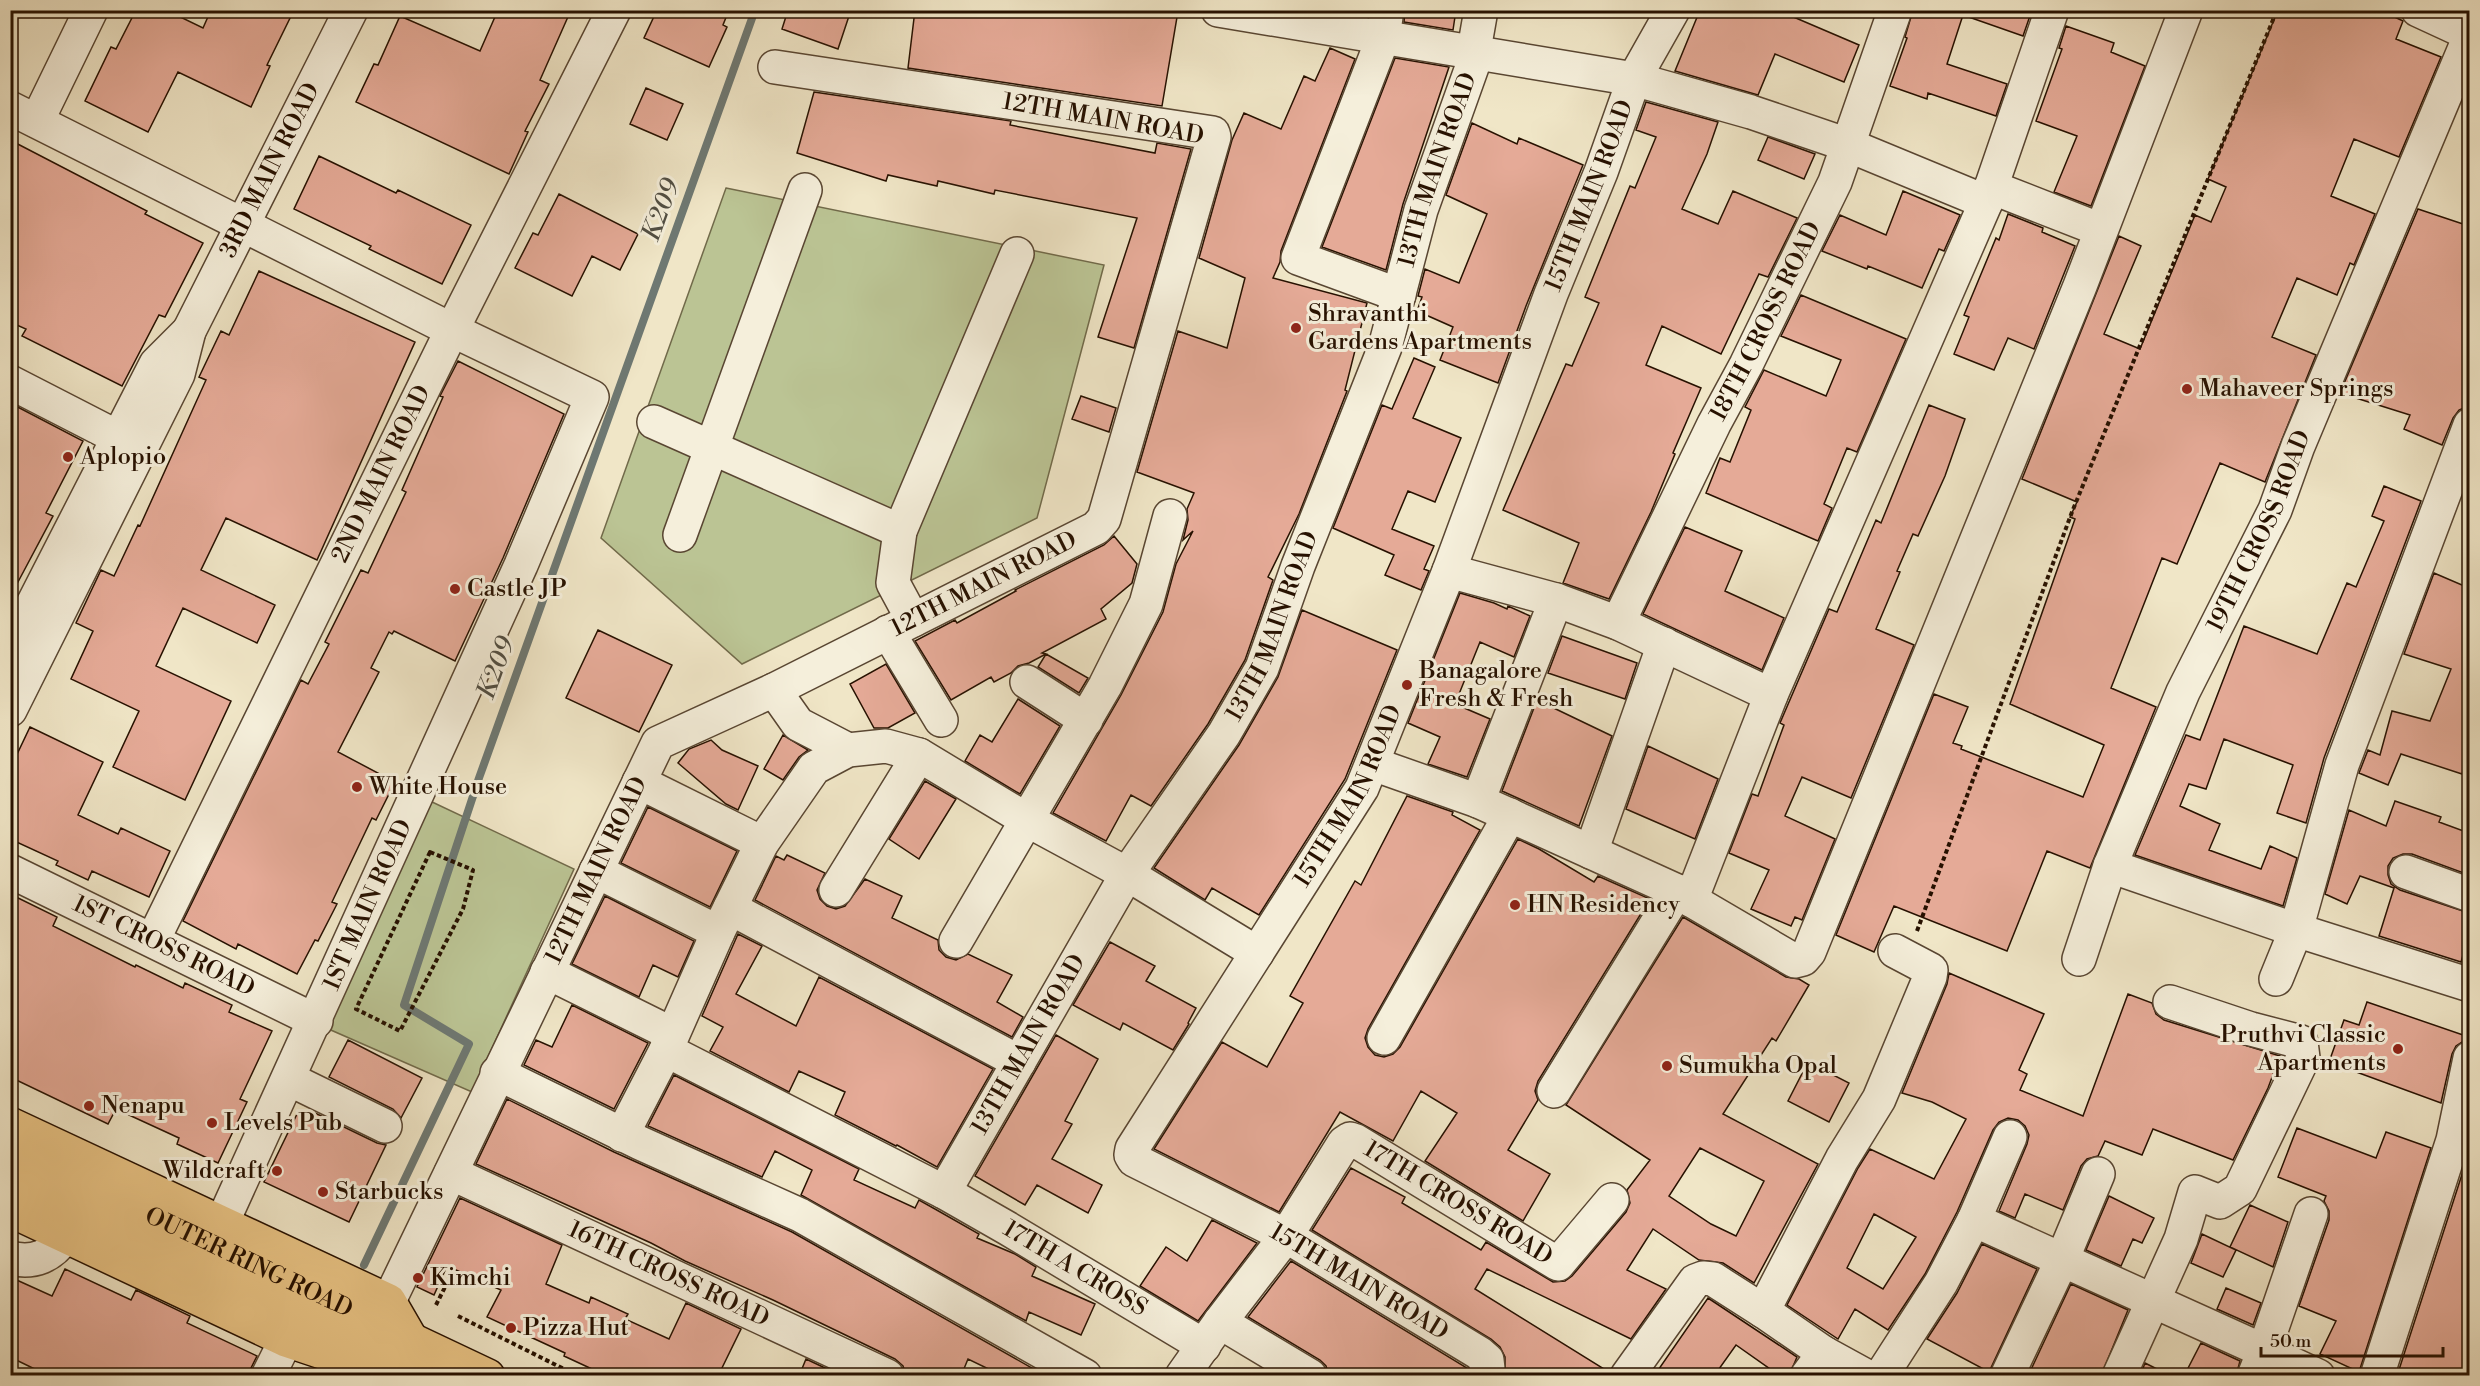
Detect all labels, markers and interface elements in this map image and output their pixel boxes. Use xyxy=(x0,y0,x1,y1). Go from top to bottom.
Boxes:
street label: 13TH MAIN ROAD xyxy=(1392,69,1484,270)
street label: 3RD MAIN ROAD xyxy=(213,78,327,263)
street label: 12TH MAIN ROAD xyxy=(1000,86,1206,152)
street label: 15TH MAIN ROAD xyxy=(1539,96,1640,296)
water label: K209 xyxy=(635,174,687,246)
street label: 18TH CROSS ROAD xyxy=(1703,217,1828,426)
place label: Shravanthi Gardens Apartments xyxy=(1308,299,1532,357)
marker: Shravanthi Gardens Apartments xyxy=(1289,321,1303,335)
place label: Mahaveer Springs xyxy=(2199,374,2393,404)
street label: 2ND MAIN ROAD xyxy=(325,380,438,568)
marker: Mahaveer Springs xyxy=(2180,382,2194,396)
street label: 19TH CROSS ROAD xyxy=(2201,426,2318,637)
place label: Aplopio xyxy=(79,442,166,472)
marker: Aplopio xyxy=(61,450,75,464)
street label: 12TH MAIN ROAD xyxy=(886,525,1082,644)
street label: 13TH MAIN ROAD xyxy=(1220,527,1325,727)
place label: Castle JP xyxy=(467,574,567,604)
marker: Castle JP xyxy=(448,582,462,596)
water label: K209 xyxy=(470,632,522,704)
place label: Banagalore Fresh & Fresh xyxy=(1418,656,1573,714)
marker: Banagalore Fresh & Fresh xyxy=(1400,678,1414,692)
street label: 15TH MAIN ROAD xyxy=(1288,700,1409,893)
place label: White House xyxy=(368,772,507,802)
street label: 12TH MAIN ROAD xyxy=(539,772,654,969)
marker: White House xyxy=(350,780,364,794)
street label: 1ST MAIN ROAD xyxy=(317,815,419,995)
street label: 1ST CROSS ROAD xyxy=(68,889,260,1004)
place label: HN Residency xyxy=(1527,890,1680,920)
marker: HN Residency xyxy=(1508,898,1522,912)
street label: 13TH MAIN ROAD xyxy=(965,949,1093,1140)
place label: Pruthvi Classic Apartments xyxy=(2220,1020,2386,1078)
marker: Pruthvi Classic Apartments xyxy=(2391,1042,2405,1056)
place label: Sumukha Opal xyxy=(1679,1051,1837,1081)
marker: Sumukha Opal xyxy=(1660,1059,1674,1073)
place label: Nenapu xyxy=(101,1091,185,1121)
marker: Nenapu xyxy=(82,1099,96,1113)
place label: Levels Pub xyxy=(224,1108,342,1138)
marker: Levels Pub xyxy=(205,1116,219,1130)
street label: 17TH CROSS ROAD xyxy=(1358,1134,1558,1272)
place label: Wildcraft xyxy=(162,1156,265,1186)
marker: Wildcraft xyxy=(270,1164,284,1178)
place label: Starbucks xyxy=(335,1177,443,1207)
marker: Starbucks xyxy=(316,1185,330,1199)
street label: OUTER RING ROAD xyxy=(140,1201,357,1325)
street label: 17TH A CROSS xyxy=(997,1214,1153,1324)
street label: 16TH CROSS ROAD xyxy=(563,1215,774,1334)
street label: 15TH MAIN ROAD xyxy=(1264,1217,1454,1347)
place label: Kimchi xyxy=(430,1263,511,1293)
marker: Kimchi xyxy=(411,1271,425,1285)
place label: Pizza Hut xyxy=(523,1313,629,1343)
scale bar xyxy=(2261,1320,2442,1358)
marker: Pizza Hut xyxy=(504,1321,518,1335)
text: 50 m xyxy=(2270,1330,2312,1353)

